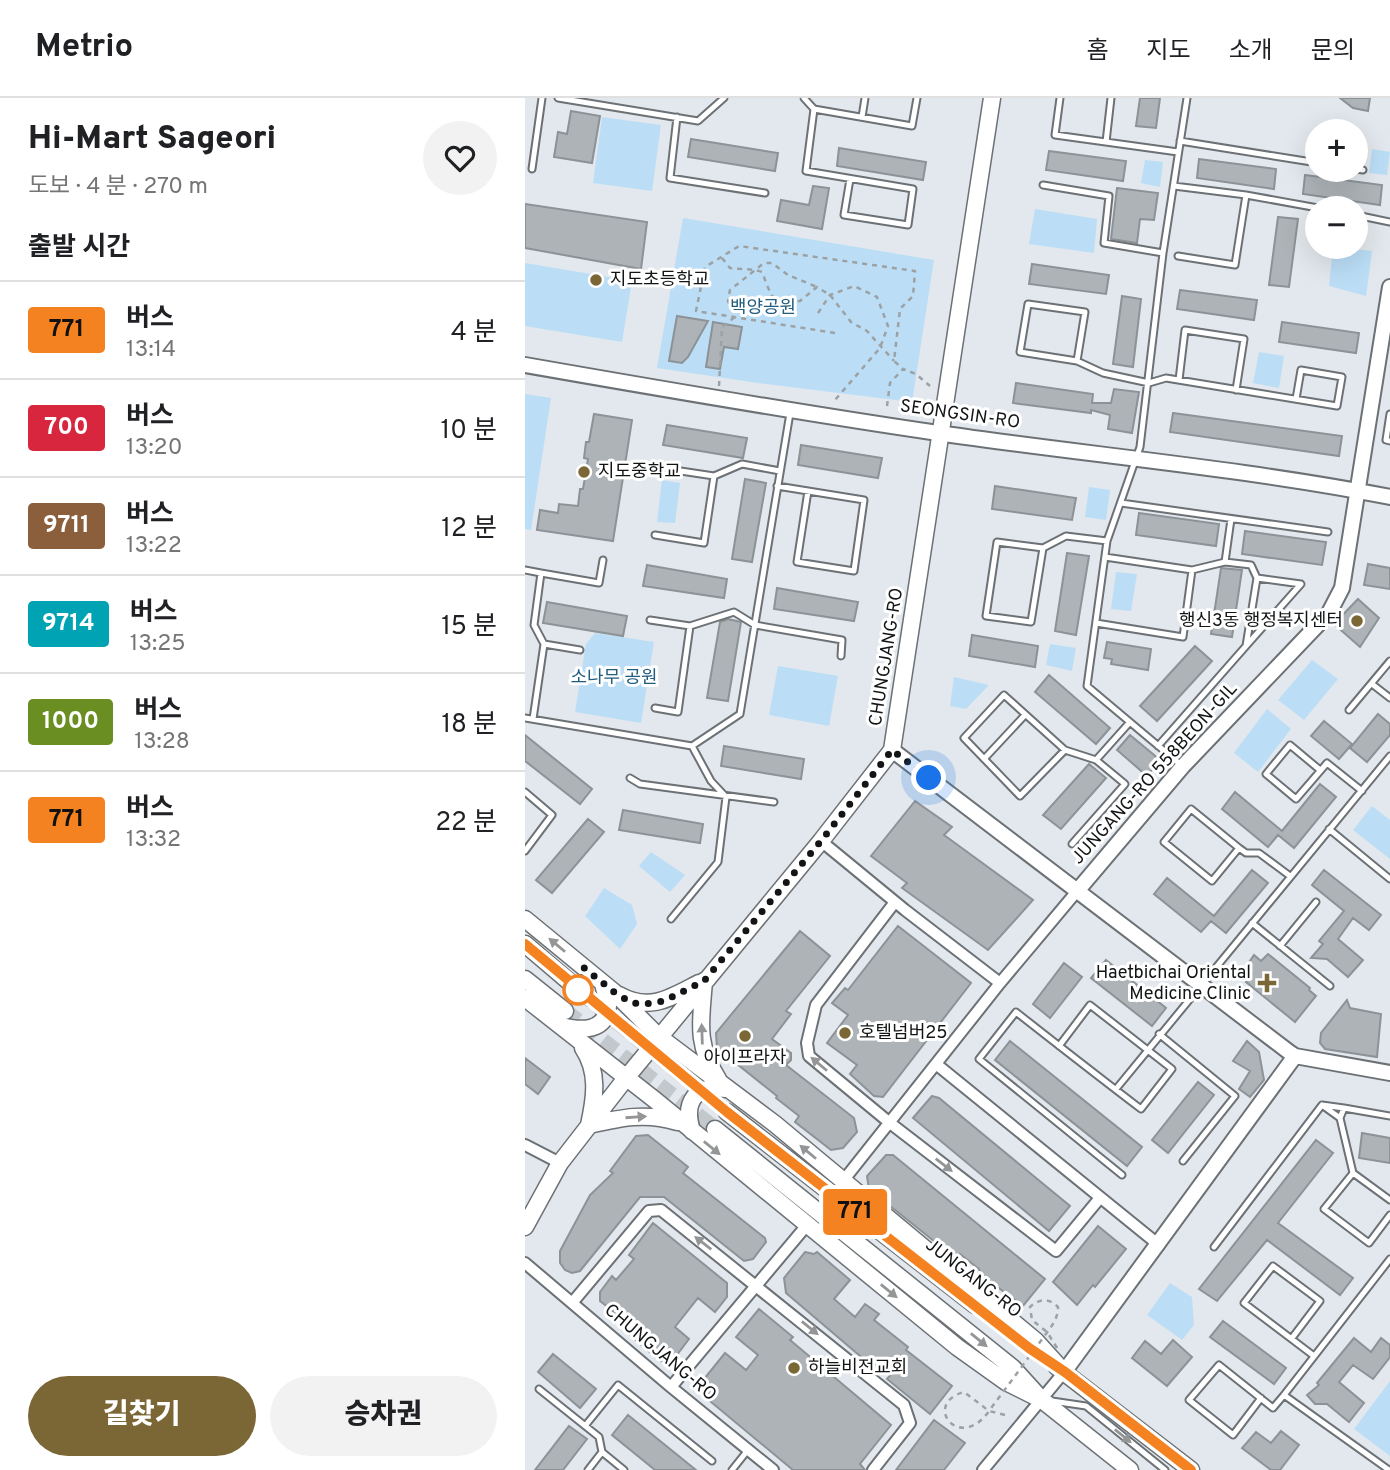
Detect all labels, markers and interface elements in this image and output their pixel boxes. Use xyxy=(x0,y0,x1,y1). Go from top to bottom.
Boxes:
text: Metrio xyxy=(35,27,133,69)
text: 홈 xyxy=(1086,37,1108,67)
text: 지도 xyxy=(1146,37,1191,67)
text: 소개 xyxy=(1229,37,1273,67)
text: 문의 xyxy=(1311,37,1355,67)
text: Hi-Mart Sageori xyxy=(28,119,276,161)
map controls xyxy=(1305,119,1368,259)
button: + xyxy=(1305,119,1368,182)
button: heart xyxy=(423,121,497,195)
text: 도보 · 4 분 · 270 m xyxy=(28,173,208,202)
button: − xyxy=(1305,196,1368,259)
text: 출발 시간 xyxy=(28,232,130,265)
place label: 지도초등학교 xyxy=(610,269,709,292)
marker: 지도초등학교 xyxy=(588,272,604,288)
park label: 백양공원 xyxy=(730,297,796,320)
text: 버스 xyxy=(126,303,174,336)
text: 771 xyxy=(49,315,84,345)
text: 4 분 xyxy=(451,317,497,350)
text: 13:14 xyxy=(126,336,176,365)
street label: SEONGSIN-RO xyxy=(899,395,1021,435)
text: 버스 xyxy=(126,401,174,434)
text: 700 xyxy=(44,413,89,443)
text: 10 분 xyxy=(441,415,497,448)
text: 13:20 xyxy=(126,434,182,463)
place label: 지도중학교 xyxy=(598,461,681,484)
marker: 지도중학교 xyxy=(576,464,592,480)
text: 버스 xyxy=(126,499,174,532)
text: 9711 xyxy=(43,511,90,541)
text: 12 분 xyxy=(441,513,497,546)
text: 13:22 xyxy=(126,532,182,561)
street label: CHUNGJANG-RO xyxy=(865,586,909,728)
text: 버스 xyxy=(130,597,178,630)
text: 9714 xyxy=(42,609,95,639)
place label: 행신3동 행정복지센터 xyxy=(1179,610,1343,633)
text: 15 분 xyxy=(441,611,497,644)
marker: 행신3동 행정복지센터 xyxy=(1349,613,1365,629)
text: 13:25 xyxy=(130,630,186,659)
park label: 소나무 공원 xyxy=(570,667,658,690)
street label: JUNGANG-RO 558BEON-GIL xyxy=(1067,678,1243,870)
text: 버스 xyxy=(134,695,182,728)
text: 1000 xyxy=(42,707,99,737)
text: 18 분 xyxy=(441,709,497,742)
text: 13:28 xyxy=(134,728,190,757)
your location xyxy=(911,760,946,795)
text: 버스 xyxy=(126,793,174,826)
text: 771 xyxy=(49,805,84,835)
text: 22 분 xyxy=(435,807,497,840)
text: 13:32 xyxy=(126,826,181,855)
one-way arrow xyxy=(549,938,567,953)
place label: Haetbichai Oriental Medicine Clinic xyxy=(1096,962,1251,1006)
marker: Haetbichai Oriental Medicine Clinic xyxy=(1257,973,1277,993)
unlabelled marker xyxy=(563,975,593,1005)
place label: 호텔넘버25 xyxy=(859,1022,947,1045)
one-way arrow xyxy=(696,1023,707,1045)
marker: 호텔넘버25 xyxy=(837,1025,853,1041)
marker: 아이프라자 xyxy=(737,1028,753,1044)
place label: 아이프라자 xyxy=(704,1047,787,1070)
one-way arrow xyxy=(810,1056,828,1071)
one-way arrow xyxy=(625,1111,647,1122)
one-way arrow xyxy=(703,1140,721,1155)
one-way arrow xyxy=(800,1145,817,1160)
one-way arrow xyxy=(935,1157,953,1171)
line badge: 771 xyxy=(815,1189,895,1235)
text: 771 xyxy=(837,1197,873,1227)
street label: JUNGANG-RO xyxy=(920,1234,1026,1324)
one-way arrow xyxy=(694,1235,712,1250)
one-way arrow xyxy=(879,1284,897,1299)
street label: CHUNGJANG-RO xyxy=(599,1299,721,1407)
one-way arrow xyxy=(800,1320,818,1335)
one-way arrow xyxy=(970,1332,987,1347)
place label: 하늘비전교회 xyxy=(808,1357,907,1380)
marker: 하늘비전교회 xyxy=(786,1360,802,1376)
button: 길찾기 xyxy=(28,1376,256,1456)
button: 승차권 xyxy=(270,1376,497,1456)
one-way arrow xyxy=(1115,1428,1132,1443)

